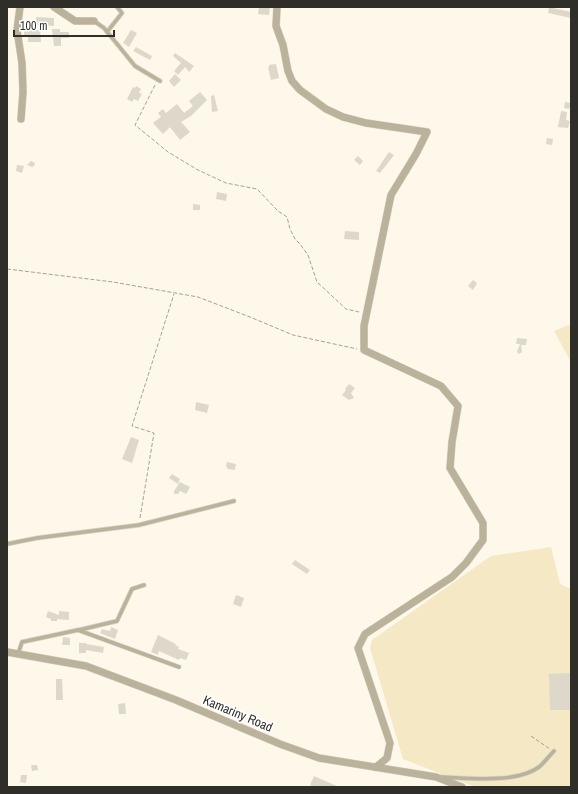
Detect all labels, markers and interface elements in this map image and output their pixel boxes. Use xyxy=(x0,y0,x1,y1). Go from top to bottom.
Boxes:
scale bar xyxy=(14,12,114,38)
text: 100 m xyxy=(20,18,47,34)
street label: Kamariny Road xyxy=(200,691,275,736)

